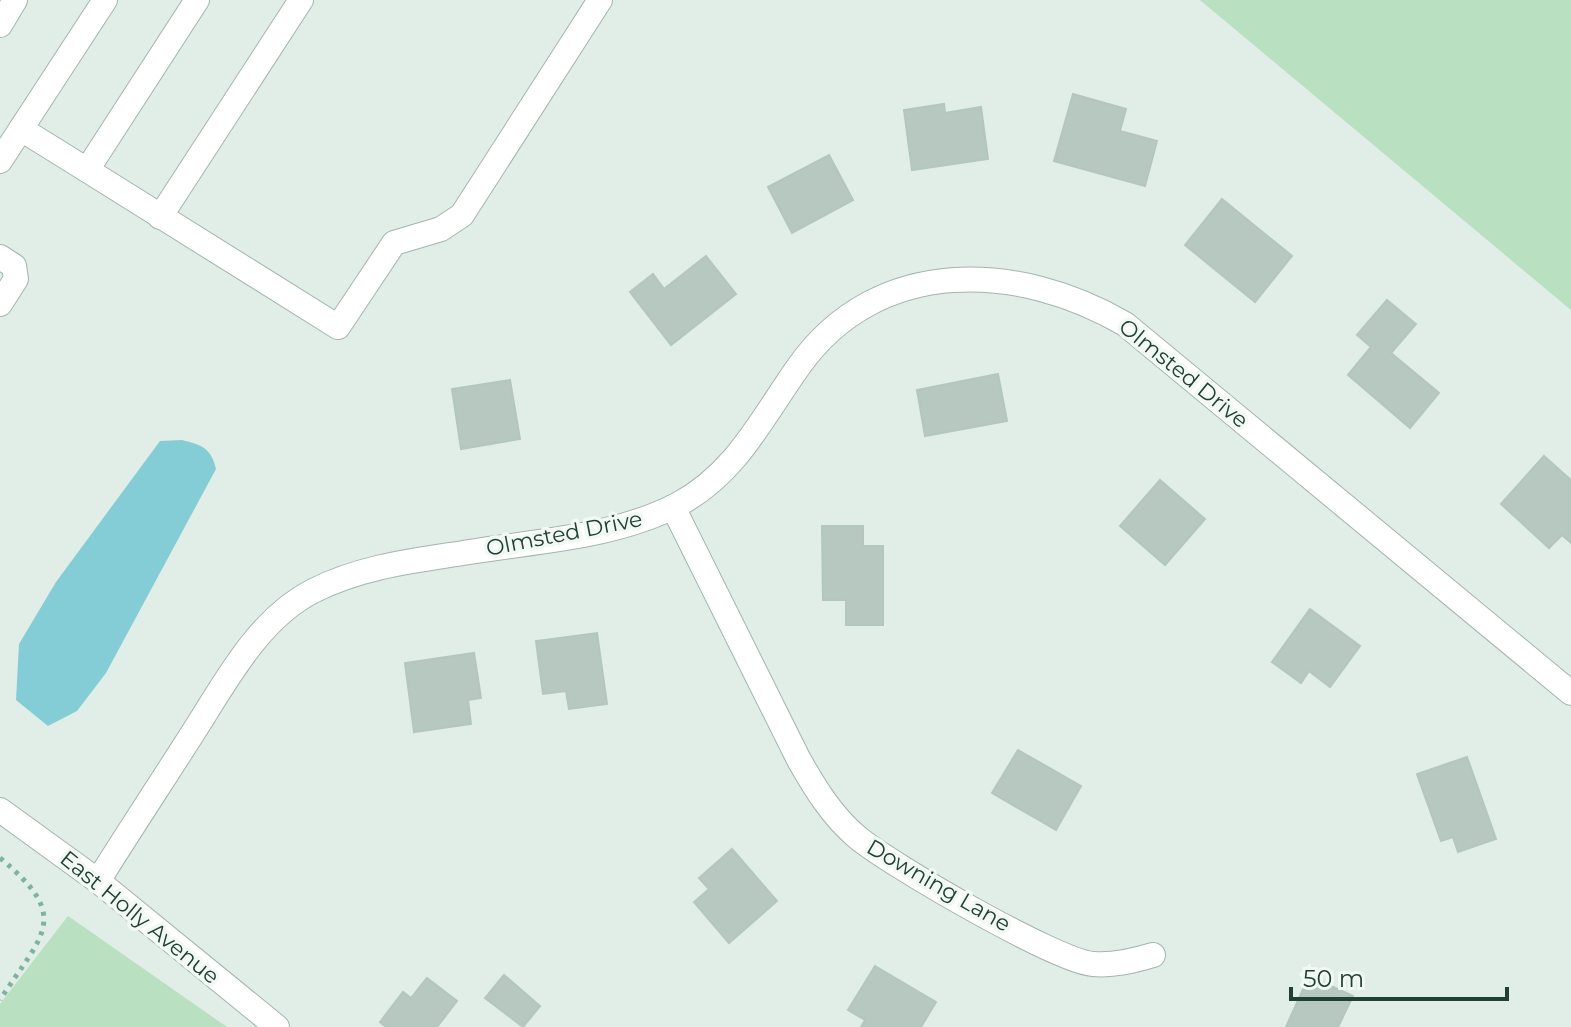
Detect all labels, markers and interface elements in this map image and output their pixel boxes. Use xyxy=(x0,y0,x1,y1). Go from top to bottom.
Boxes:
street label: Olmsted Drive xyxy=(1114,313,1254,434)
street label: Olmsted Drive xyxy=(484,505,645,562)
street label: Downing Lane xyxy=(862,833,1015,938)
street label: East Holly Avenue xyxy=(55,845,225,990)
scale bar xyxy=(1291,951,1507,1001)
text: 50 m xyxy=(1303,964,1364,993)

